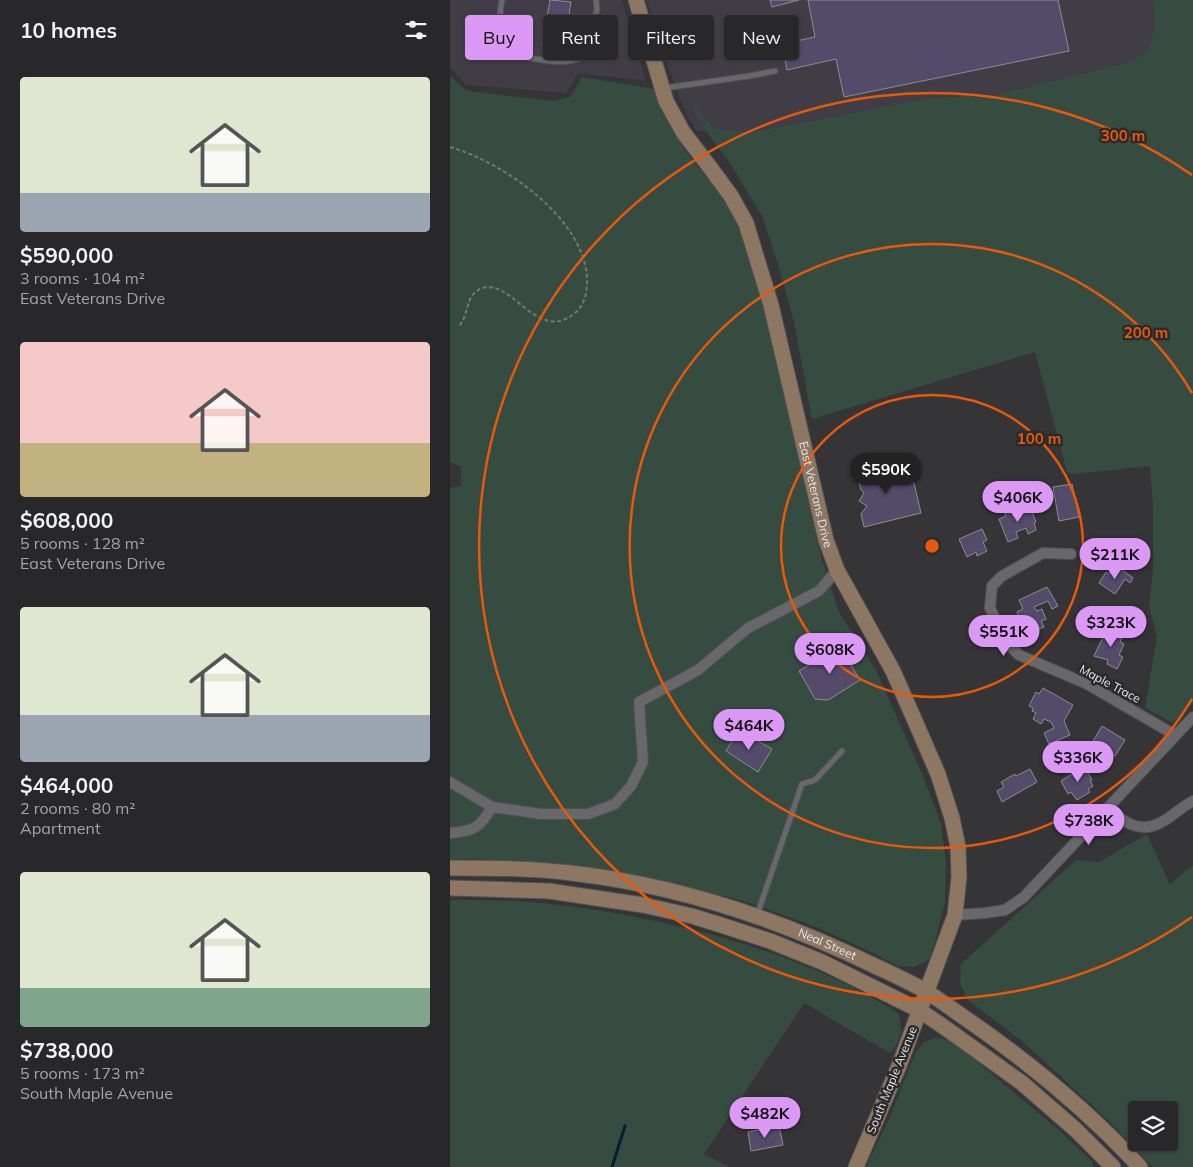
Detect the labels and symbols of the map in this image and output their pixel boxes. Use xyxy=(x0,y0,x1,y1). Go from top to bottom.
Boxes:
text: 300 m xyxy=(1101,126,1145,145)
text: 200 m xyxy=(1124,323,1168,342)
text: 100 m xyxy=(1017,429,1061,448)
street label: East Veterans Drive xyxy=(796,440,836,550)
pin: $590K xyxy=(851,452,921,495)
pin: $406K xyxy=(983,480,1053,523)
centre of rings xyxy=(923,537,941,555)
pin: $211K xyxy=(1080,538,1150,580)
pin: $323K xyxy=(1076,606,1146,648)
pin: $551K xyxy=(969,614,1039,657)
pin: $608K xyxy=(795,632,865,675)
street label: Maple Trace xyxy=(1077,661,1144,706)
pin: $464K xyxy=(714,708,784,751)
pin: $336K xyxy=(1043,740,1113,783)
pin: $738K xyxy=(1054,804,1124,846)
street label: Neal Street xyxy=(796,925,859,963)
street label: South Maple Avenue xyxy=(863,1024,920,1136)
pin: $482K xyxy=(730,1096,800,1139)

